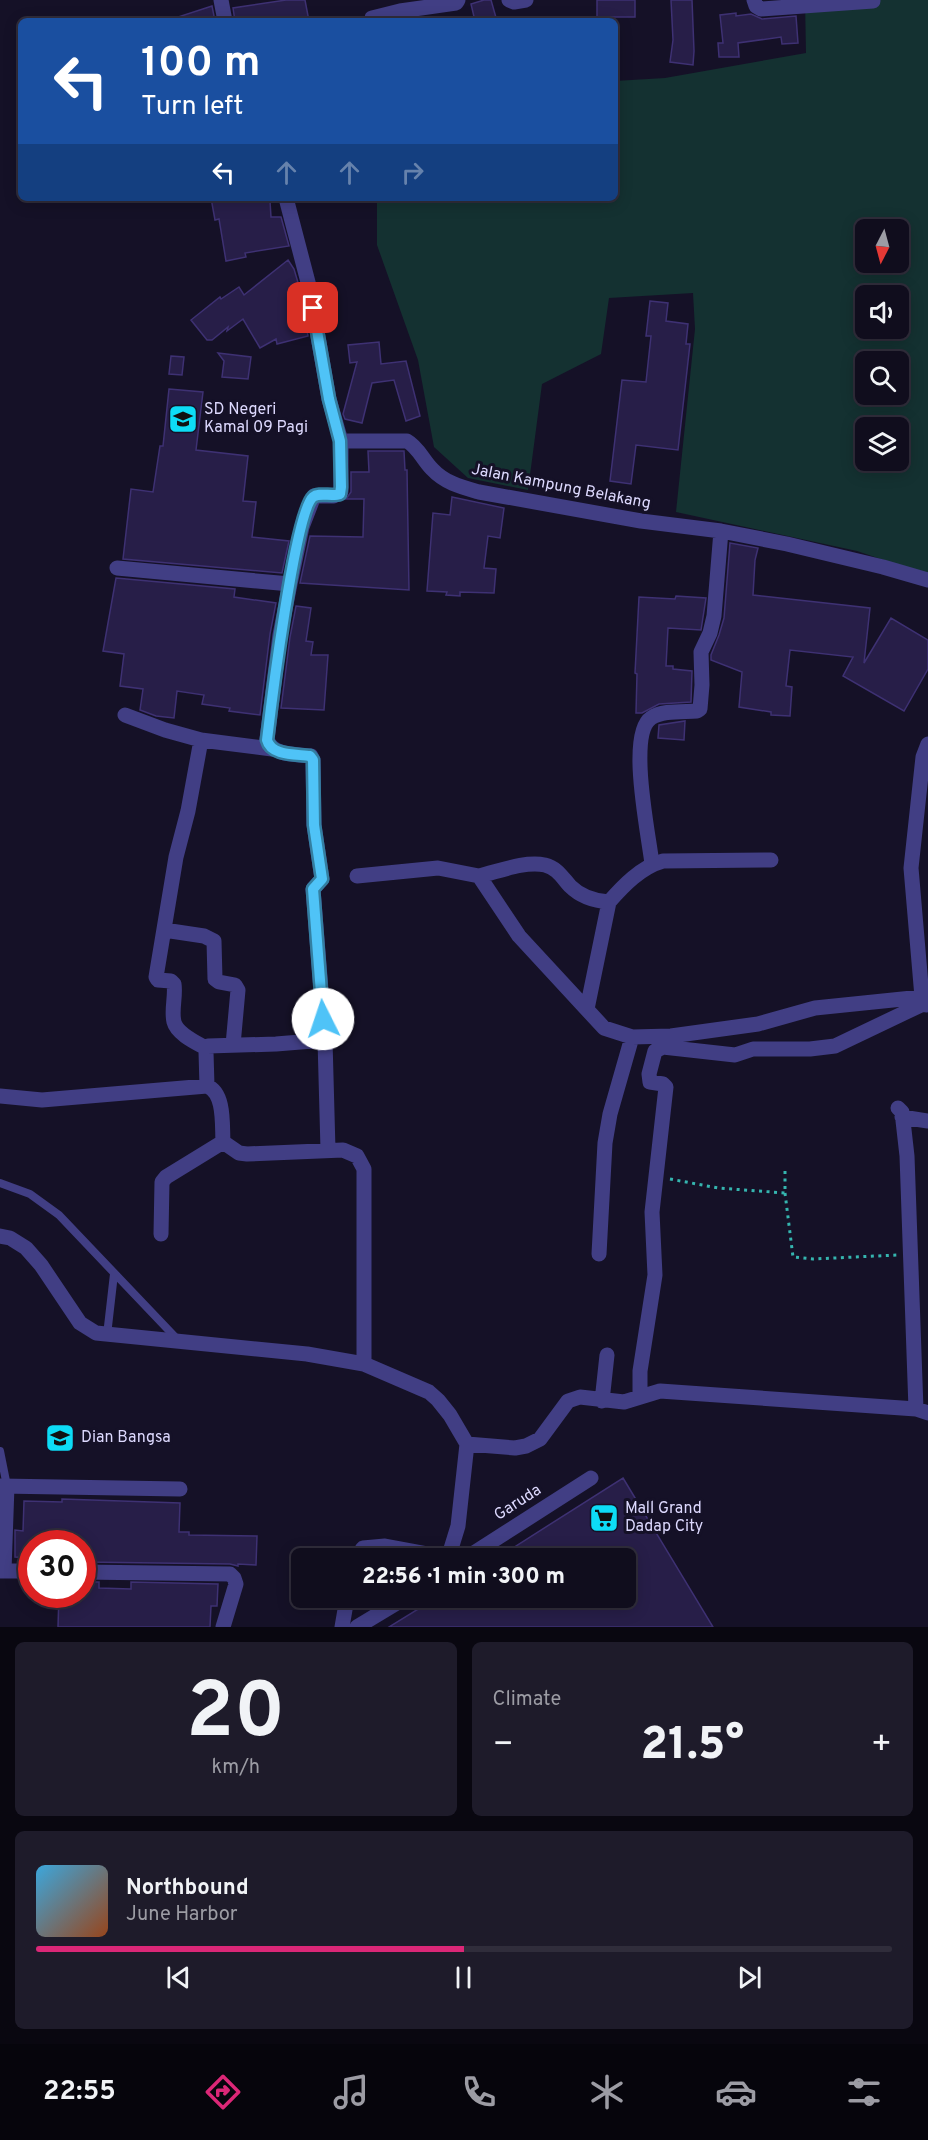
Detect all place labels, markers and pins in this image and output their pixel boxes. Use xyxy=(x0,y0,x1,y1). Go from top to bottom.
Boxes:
pin xyxy=(287,282,338,333)
place label: SD Negeri Kamal 09 Pagi xyxy=(204,400,308,438)
school or university icon: SD Negeri Kamal 09 Pagi xyxy=(167,403,199,435)
school or university icon: Dian Bangsa xyxy=(44,1422,76,1454)
place label: Dian Bangsa xyxy=(81,1428,171,1448)
place label: Mall Grand Dadap City xyxy=(625,1499,703,1537)
supermarket icon: Mall Grand Dadap City xyxy=(588,1502,620,1534)

